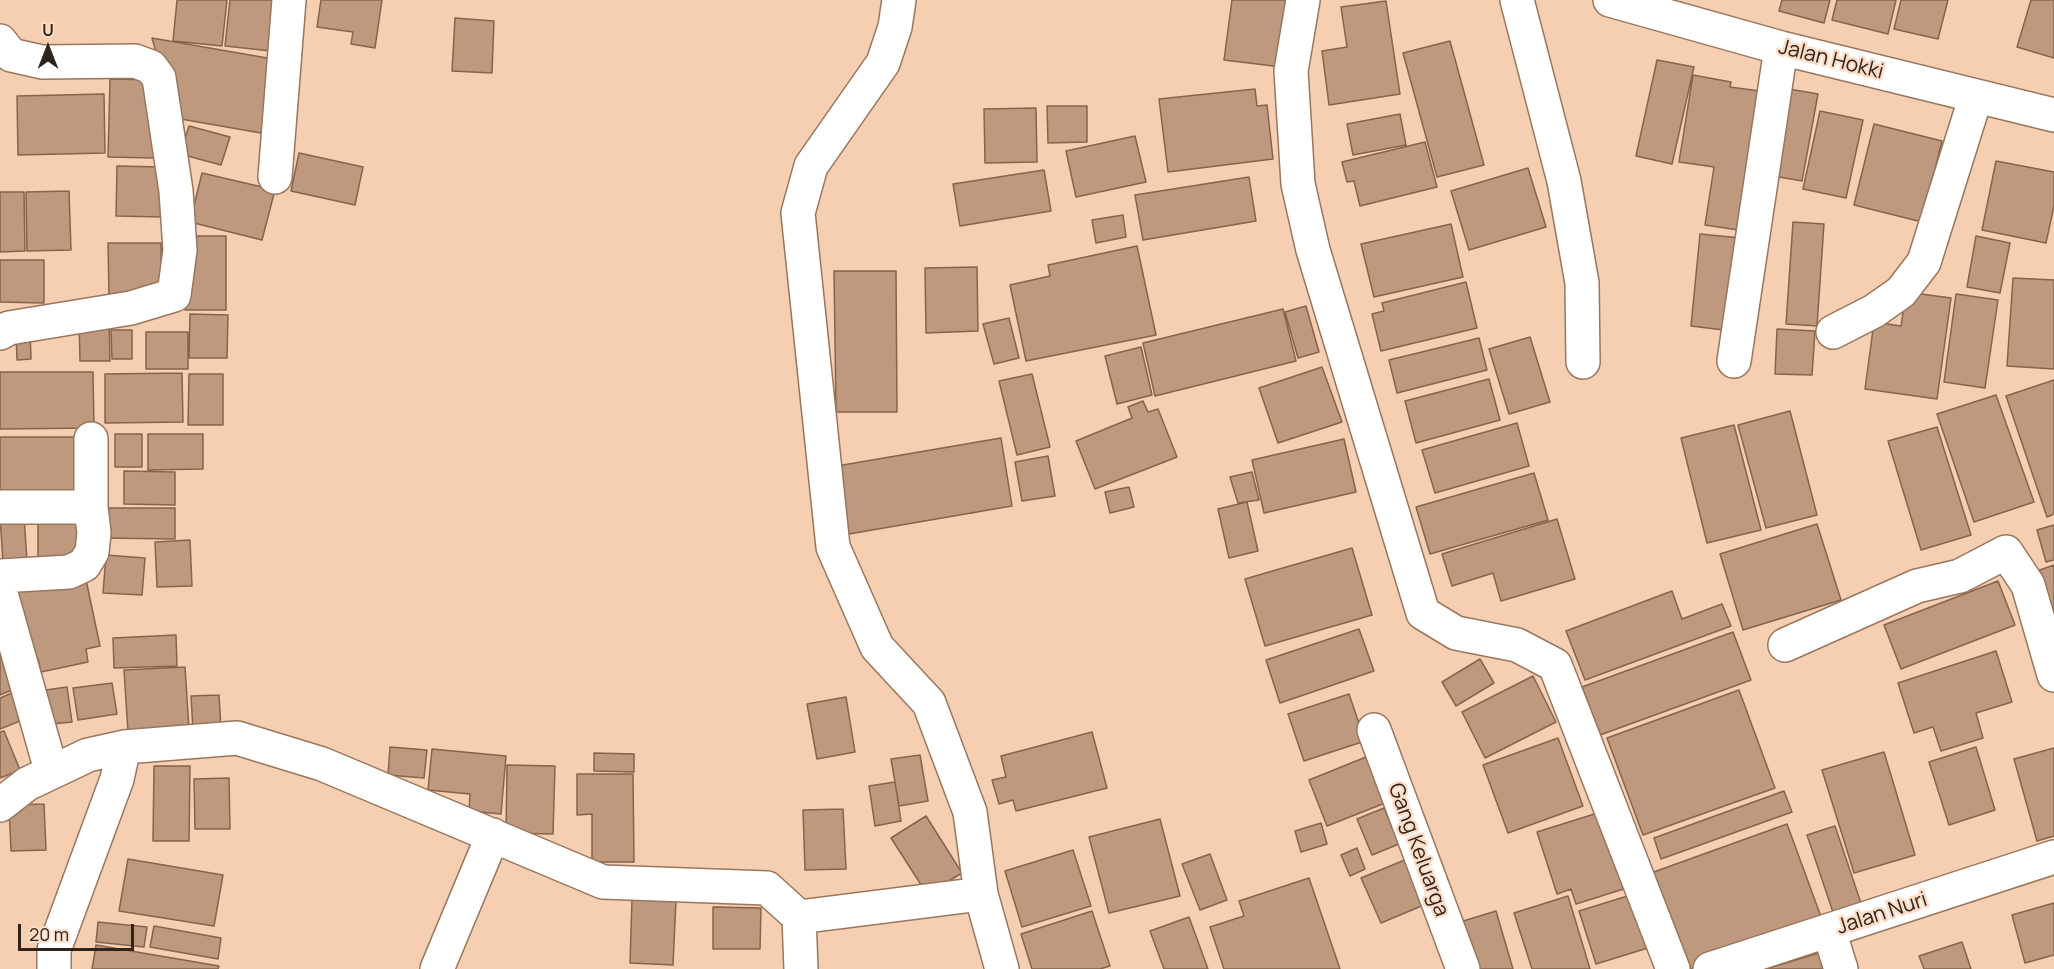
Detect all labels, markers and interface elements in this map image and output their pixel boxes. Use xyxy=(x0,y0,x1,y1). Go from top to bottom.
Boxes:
north arrow xyxy=(18,18,78,78)
text: U xyxy=(42,19,54,41)
street label: Jalan Hokki xyxy=(1776,35,1886,85)
street label: Gang Keluarga xyxy=(1382,780,1454,920)
street label: Jalan Nuri xyxy=(1833,887,1931,941)
scale bar xyxy=(21,912,136,950)
text: 20 m xyxy=(29,922,69,946)

